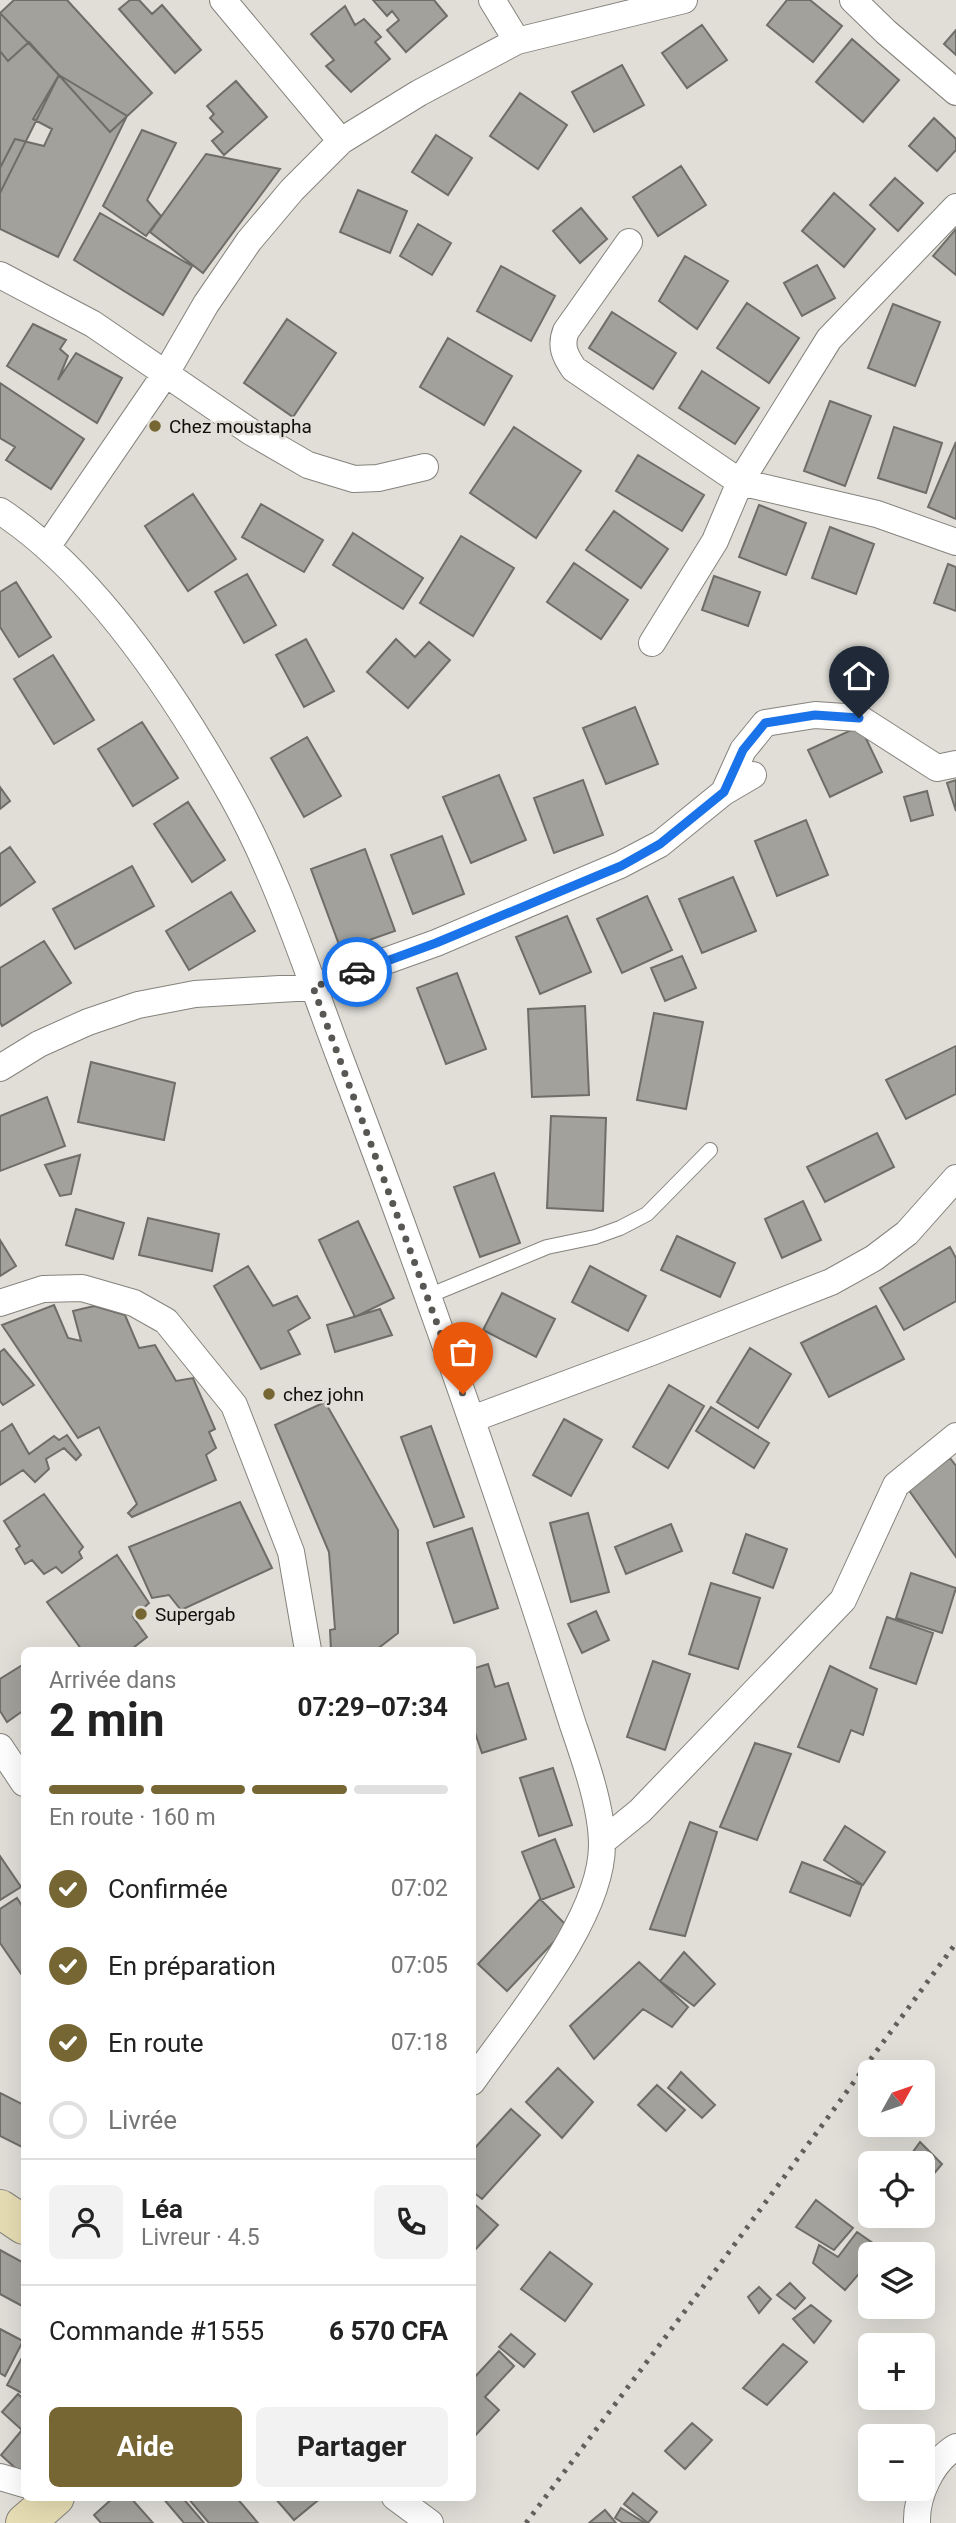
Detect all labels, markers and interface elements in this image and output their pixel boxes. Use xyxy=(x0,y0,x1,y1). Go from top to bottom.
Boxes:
place label: Chez moustapha xyxy=(169,415,312,438)
marker: Chez moustapha xyxy=(147,418,163,434)
pin xyxy=(829,646,889,718)
icon: home xyxy=(840,657,878,695)
courier xyxy=(322,937,392,1007)
icon: car xyxy=(338,953,376,991)
pin xyxy=(433,1322,493,1394)
icon: bag xyxy=(444,1333,482,1371)
place label: chez john xyxy=(283,1383,364,1406)
marker: chez john xyxy=(261,1386,277,1402)
place label: Supergab xyxy=(155,1603,235,1626)
marker: Supergab xyxy=(133,1606,149,1622)
text: Arrivée dans xyxy=(49,1667,176,1694)
text: 07:29–07:34 xyxy=(298,1692,448,1722)
text: 2 min xyxy=(49,1693,165,1747)
text: En route · 160 m xyxy=(49,1804,216,1831)
icon: check xyxy=(49,1870,87,1908)
text: Confirmée xyxy=(108,1874,228,1904)
text: 07:02 xyxy=(391,1875,448,1902)
icon: check xyxy=(49,1947,87,1985)
text: En préparation xyxy=(108,1951,276,1981)
text: 07:05 xyxy=(391,1952,448,1979)
icon: check xyxy=(49,2024,87,2062)
text: En route xyxy=(108,2028,204,2058)
text: 07:18 xyxy=(391,2029,448,2056)
north arrow xyxy=(858,2060,934,2137)
map controls xyxy=(858,2060,935,2501)
text: Livrée xyxy=(108,2105,177,2135)
button: locate xyxy=(858,2151,935,2228)
button: person xyxy=(49,2185,123,2259)
button: phone xyxy=(374,2185,448,2259)
text: Léa xyxy=(141,2194,183,2224)
text: Livreur · 4.5 xyxy=(141,2224,260,2251)
button: layers xyxy=(858,2242,935,2319)
text: Commande #1555 xyxy=(49,2316,264,2346)
text: 6 570 CFA xyxy=(329,2316,448,2346)
button: + xyxy=(858,2333,935,2410)
button: Aide xyxy=(49,2407,242,2487)
button: Partager xyxy=(256,2407,448,2487)
button: − xyxy=(858,2424,935,2501)

